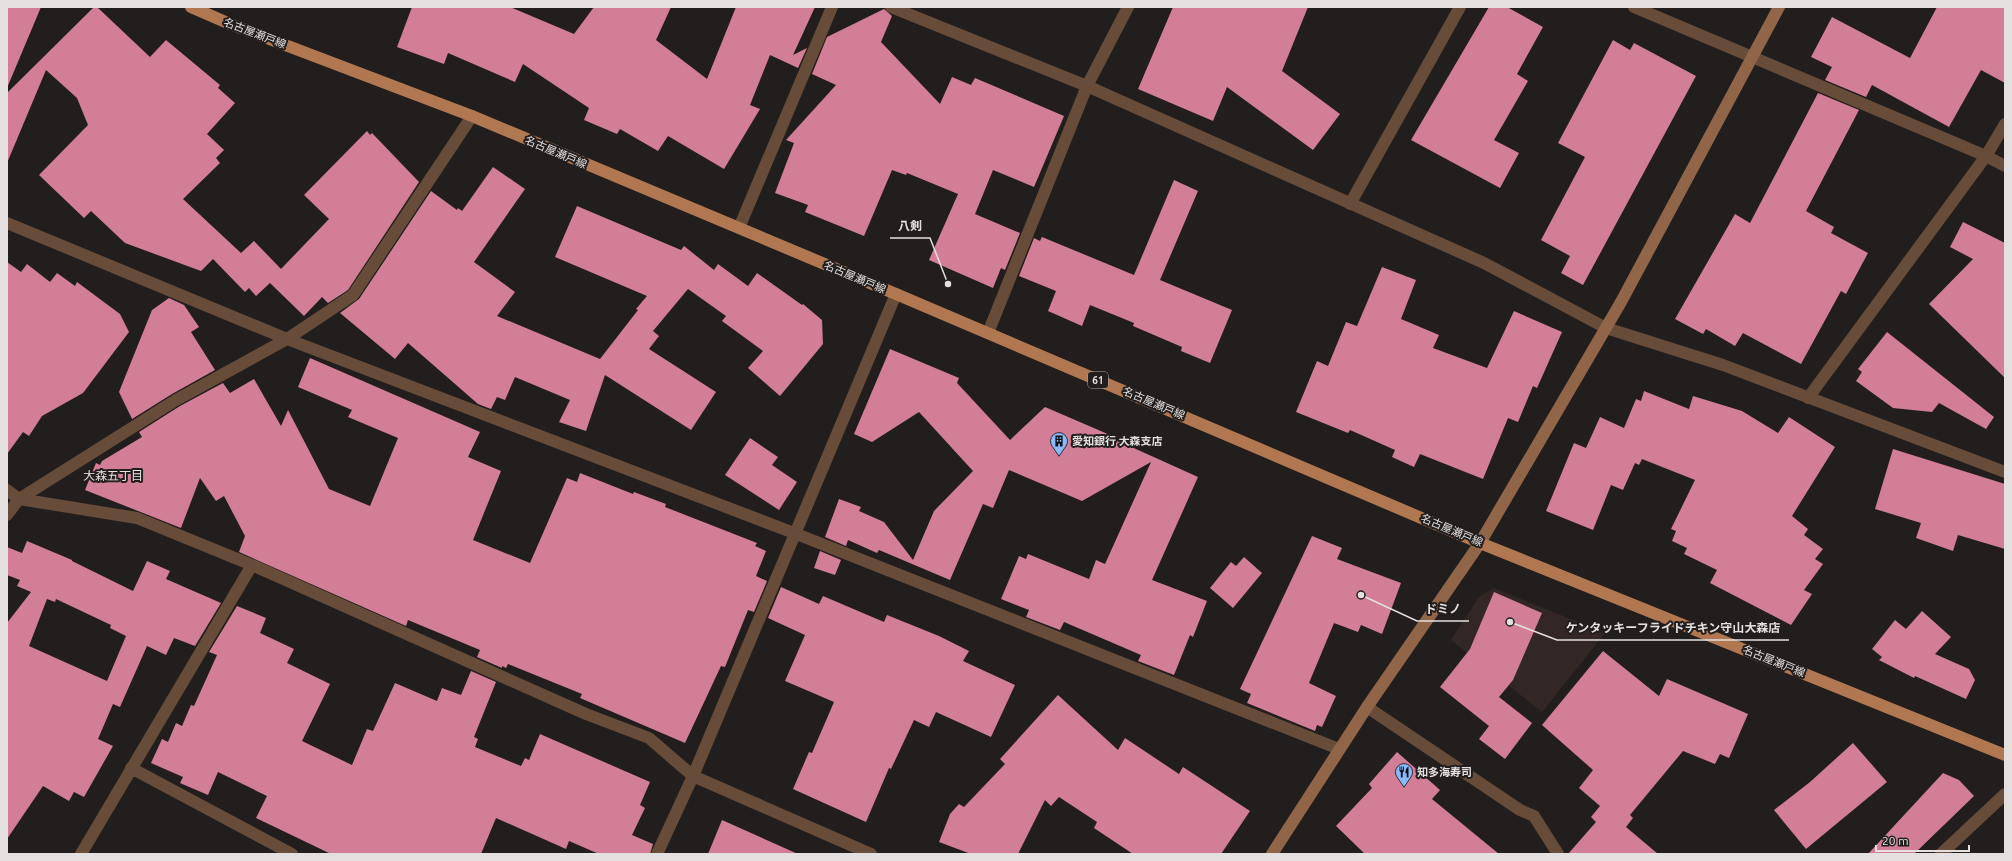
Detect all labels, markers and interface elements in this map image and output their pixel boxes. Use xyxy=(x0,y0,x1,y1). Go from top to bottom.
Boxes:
street label: 名古屋瀬戸線 xyxy=(222,16,288,50)
street label: 名古屋瀬戸線 xyxy=(523,134,589,170)
callout: 八剣 xyxy=(890,214,930,238)
text: 八剣 xyxy=(898,219,922,232)
street label: 名古屋瀬戸線 xyxy=(822,259,888,295)
road number: 61 xyxy=(1088,372,1108,388)
street label: 名古屋瀬戸線 xyxy=(1121,385,1187,421)
building icon: 愛知銀行 大森支店 xyxy=(1049,431,1069,456)
place label: 愛知銀行 大森支店 xyxy=(1072,435,1163,447)
district label: 大森五丁目 xyxy=(83,469,143,482)
street label: 名古屋瀬戸線 xyxy=(1419,512,1485,548)
callout: ドミノ xyxy=(1417,597,1469,621)
text: ドミノ xyxy=(1425,602,1461,615)
callout: ケンタッキーフライドチキン守山大森店 xyxy=(1557,616,1789,640)
text: ケンタッキーフライドチキン守山大森店 xyxy=(1566,621,1780,634)
street label: 名古屋瀬戸線 xyxy=(1741,643,1807,679)
restaurant icon: 知多海寿司 xyxy=(1394,762,1414,787)
place label: 知多海寿司 xyxy=(1417,766,1472,778)
scale bar xyxy=(1876,827,1969,853)
text: 20 m xyxy=(1882,834,1909,847)

